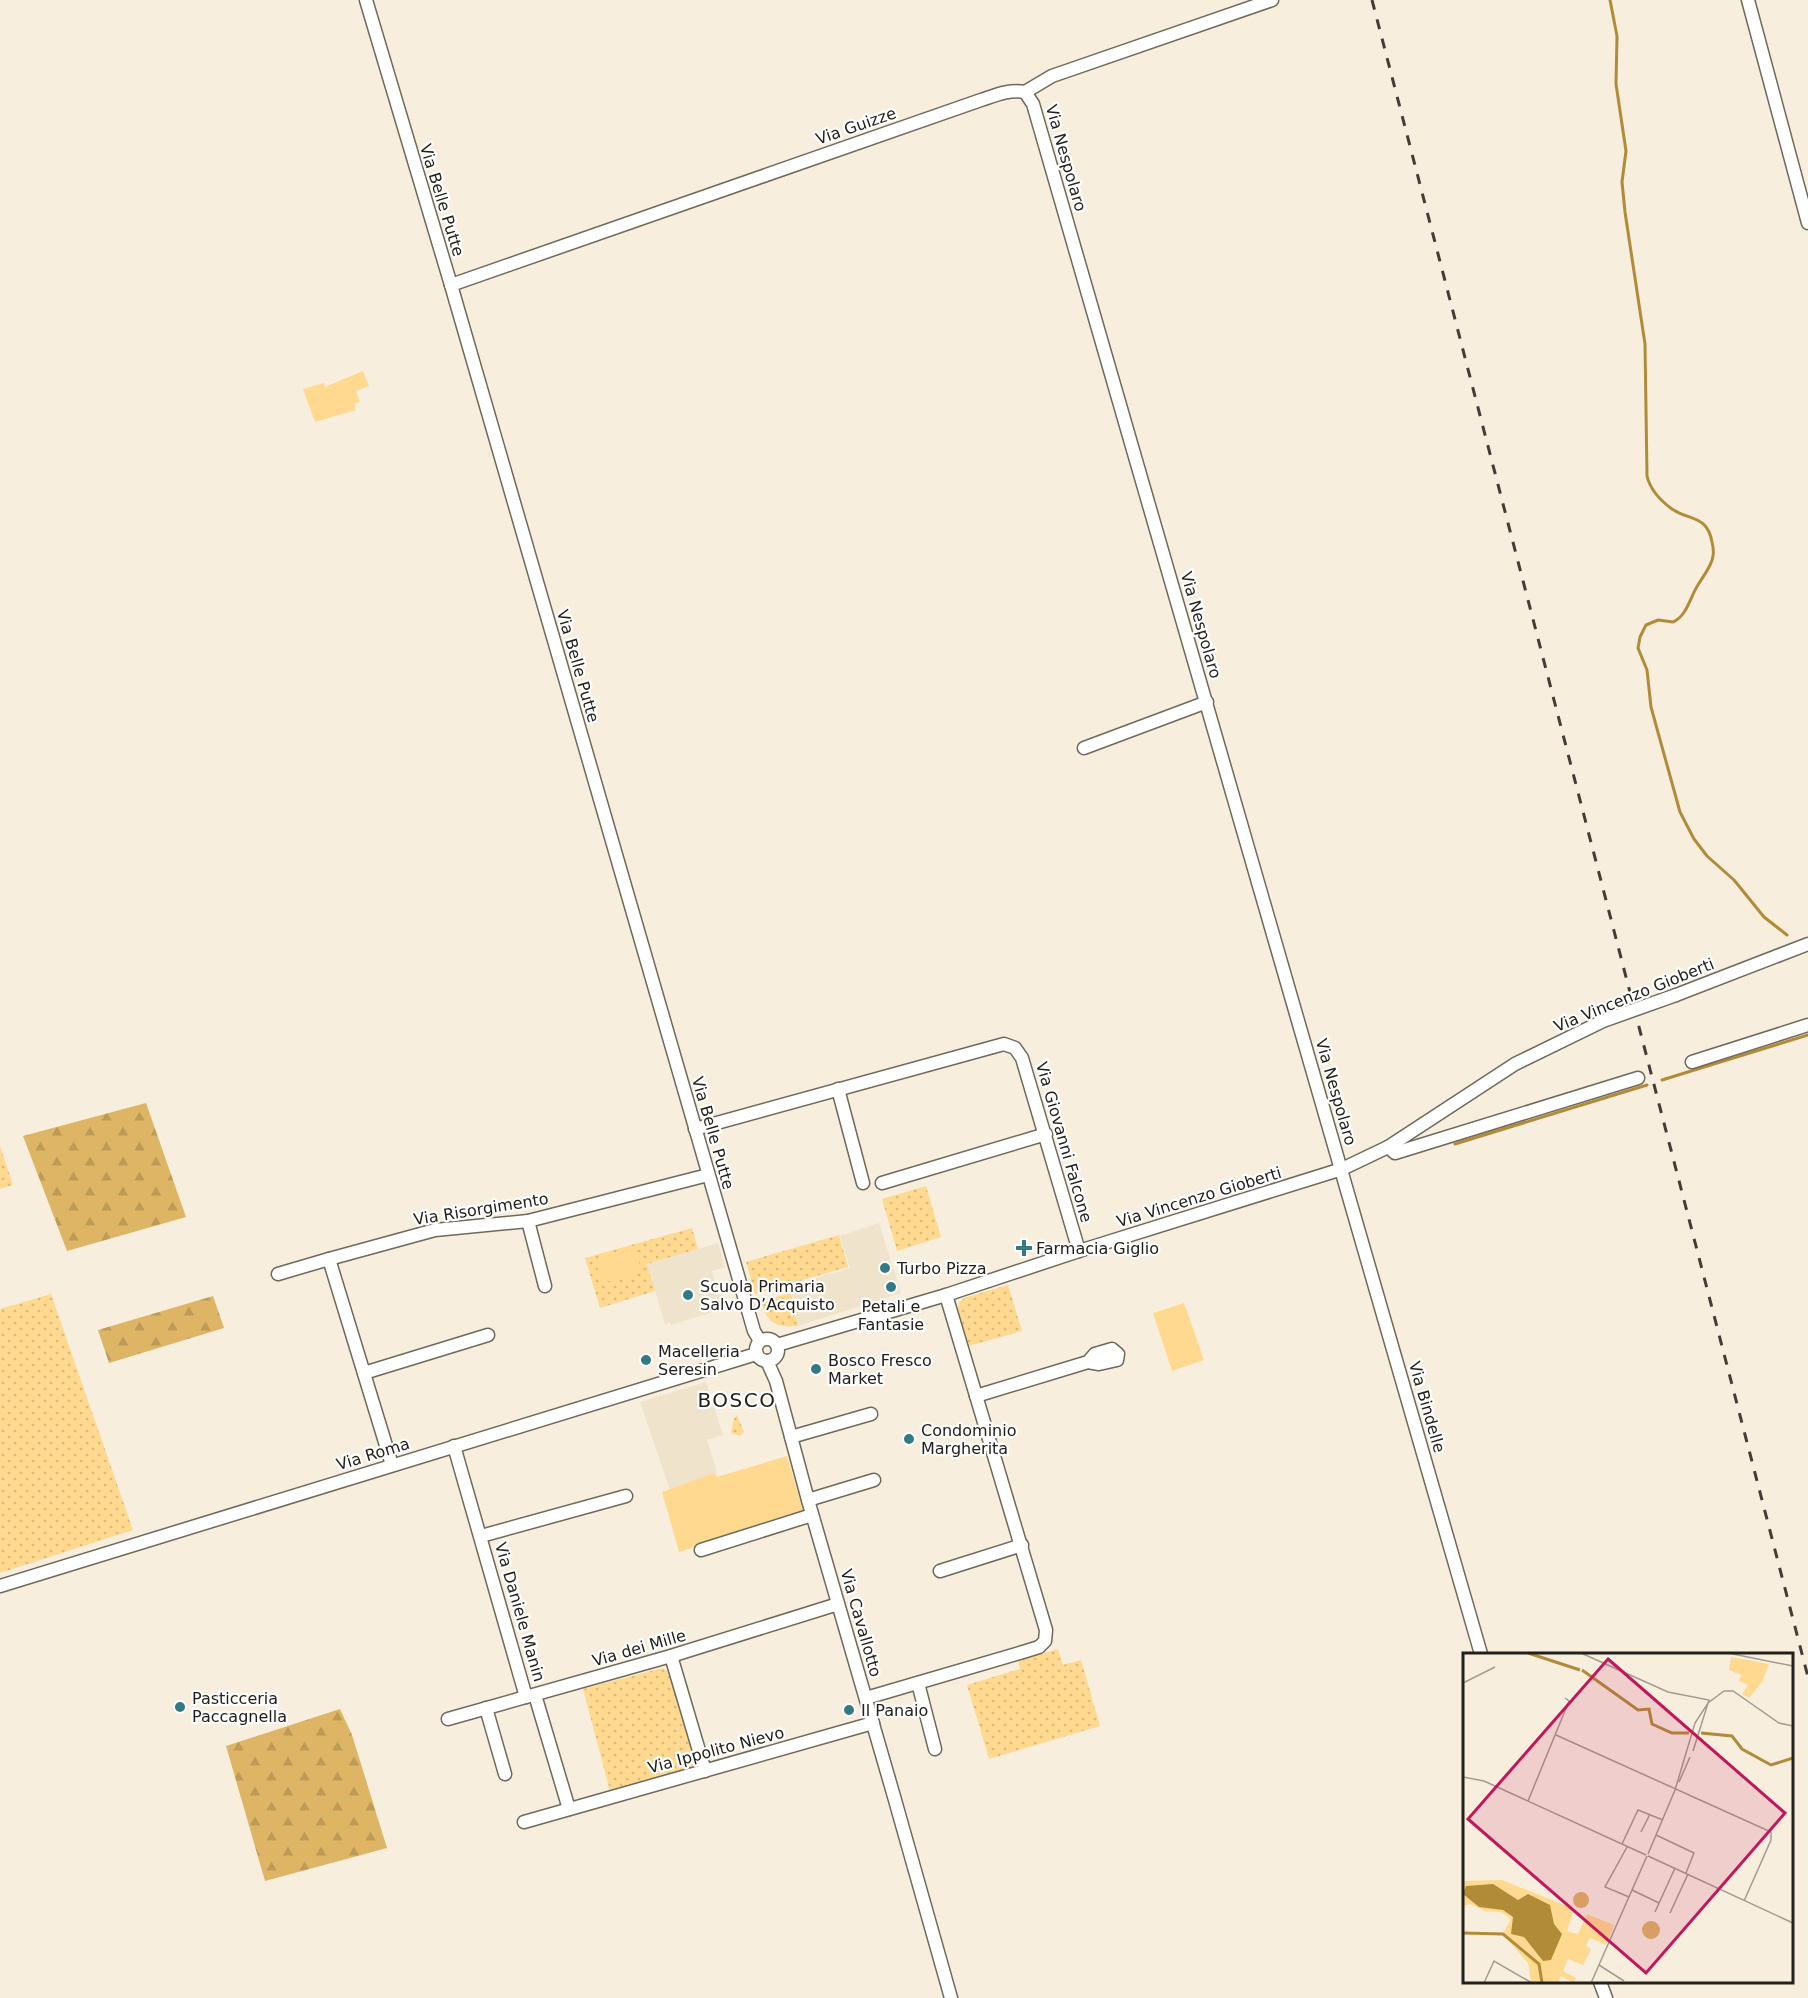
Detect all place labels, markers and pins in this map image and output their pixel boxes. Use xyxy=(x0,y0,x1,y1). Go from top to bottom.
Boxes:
place label: Farmacia Giglio xyxy=(1036,1239,1159,1258)
marker: Farmacia Giglio xyxy=(1017,1241,1031,1255)
place label: Turbo Pizza xyxy=(896,1259,986,1278)
marker: Turbo Pizza xyxy=(878,1261,892,1275)
place label: Scuola Primaria Salvo D’Acquisto xyxy=(700,1277,835,1314)
marker: Petali e Fantasie xyxy=(884,1280,898,1294)
marker: Scuola Primaria Salvo D’Acquisto xyxy=(681,1288,695,1302)
place label: Petali e Fantasie xyxy=(858,1297,924,1334)
place label: Macelleria Seresin xyxy=(658,1342,740,1379)
place label: Bosco Fresco Market xyxy=(828,1351,932,1388)
marker: Macelleria Seresin xyxy=(639,1353,653,1367)
marker: Bosco Fresco Market xyxy=(809,1362,823,1376)
place label: Condominio Margherita xyxy=(921,1421,1016,1458)
marker: Condominio Margherita xyxy=(902,1432,916,1446)
place label: Pasticceria Paccagnella xyxy=(192,1689,287,1726)
marker: Pasticceria Paccagnella xyxy=(173,1700,187,1714)
place label: Il Panaio xyxy=(861,1701,928,1720)
marker: Il Panaio xyxy=(842,1703,856,1717)

